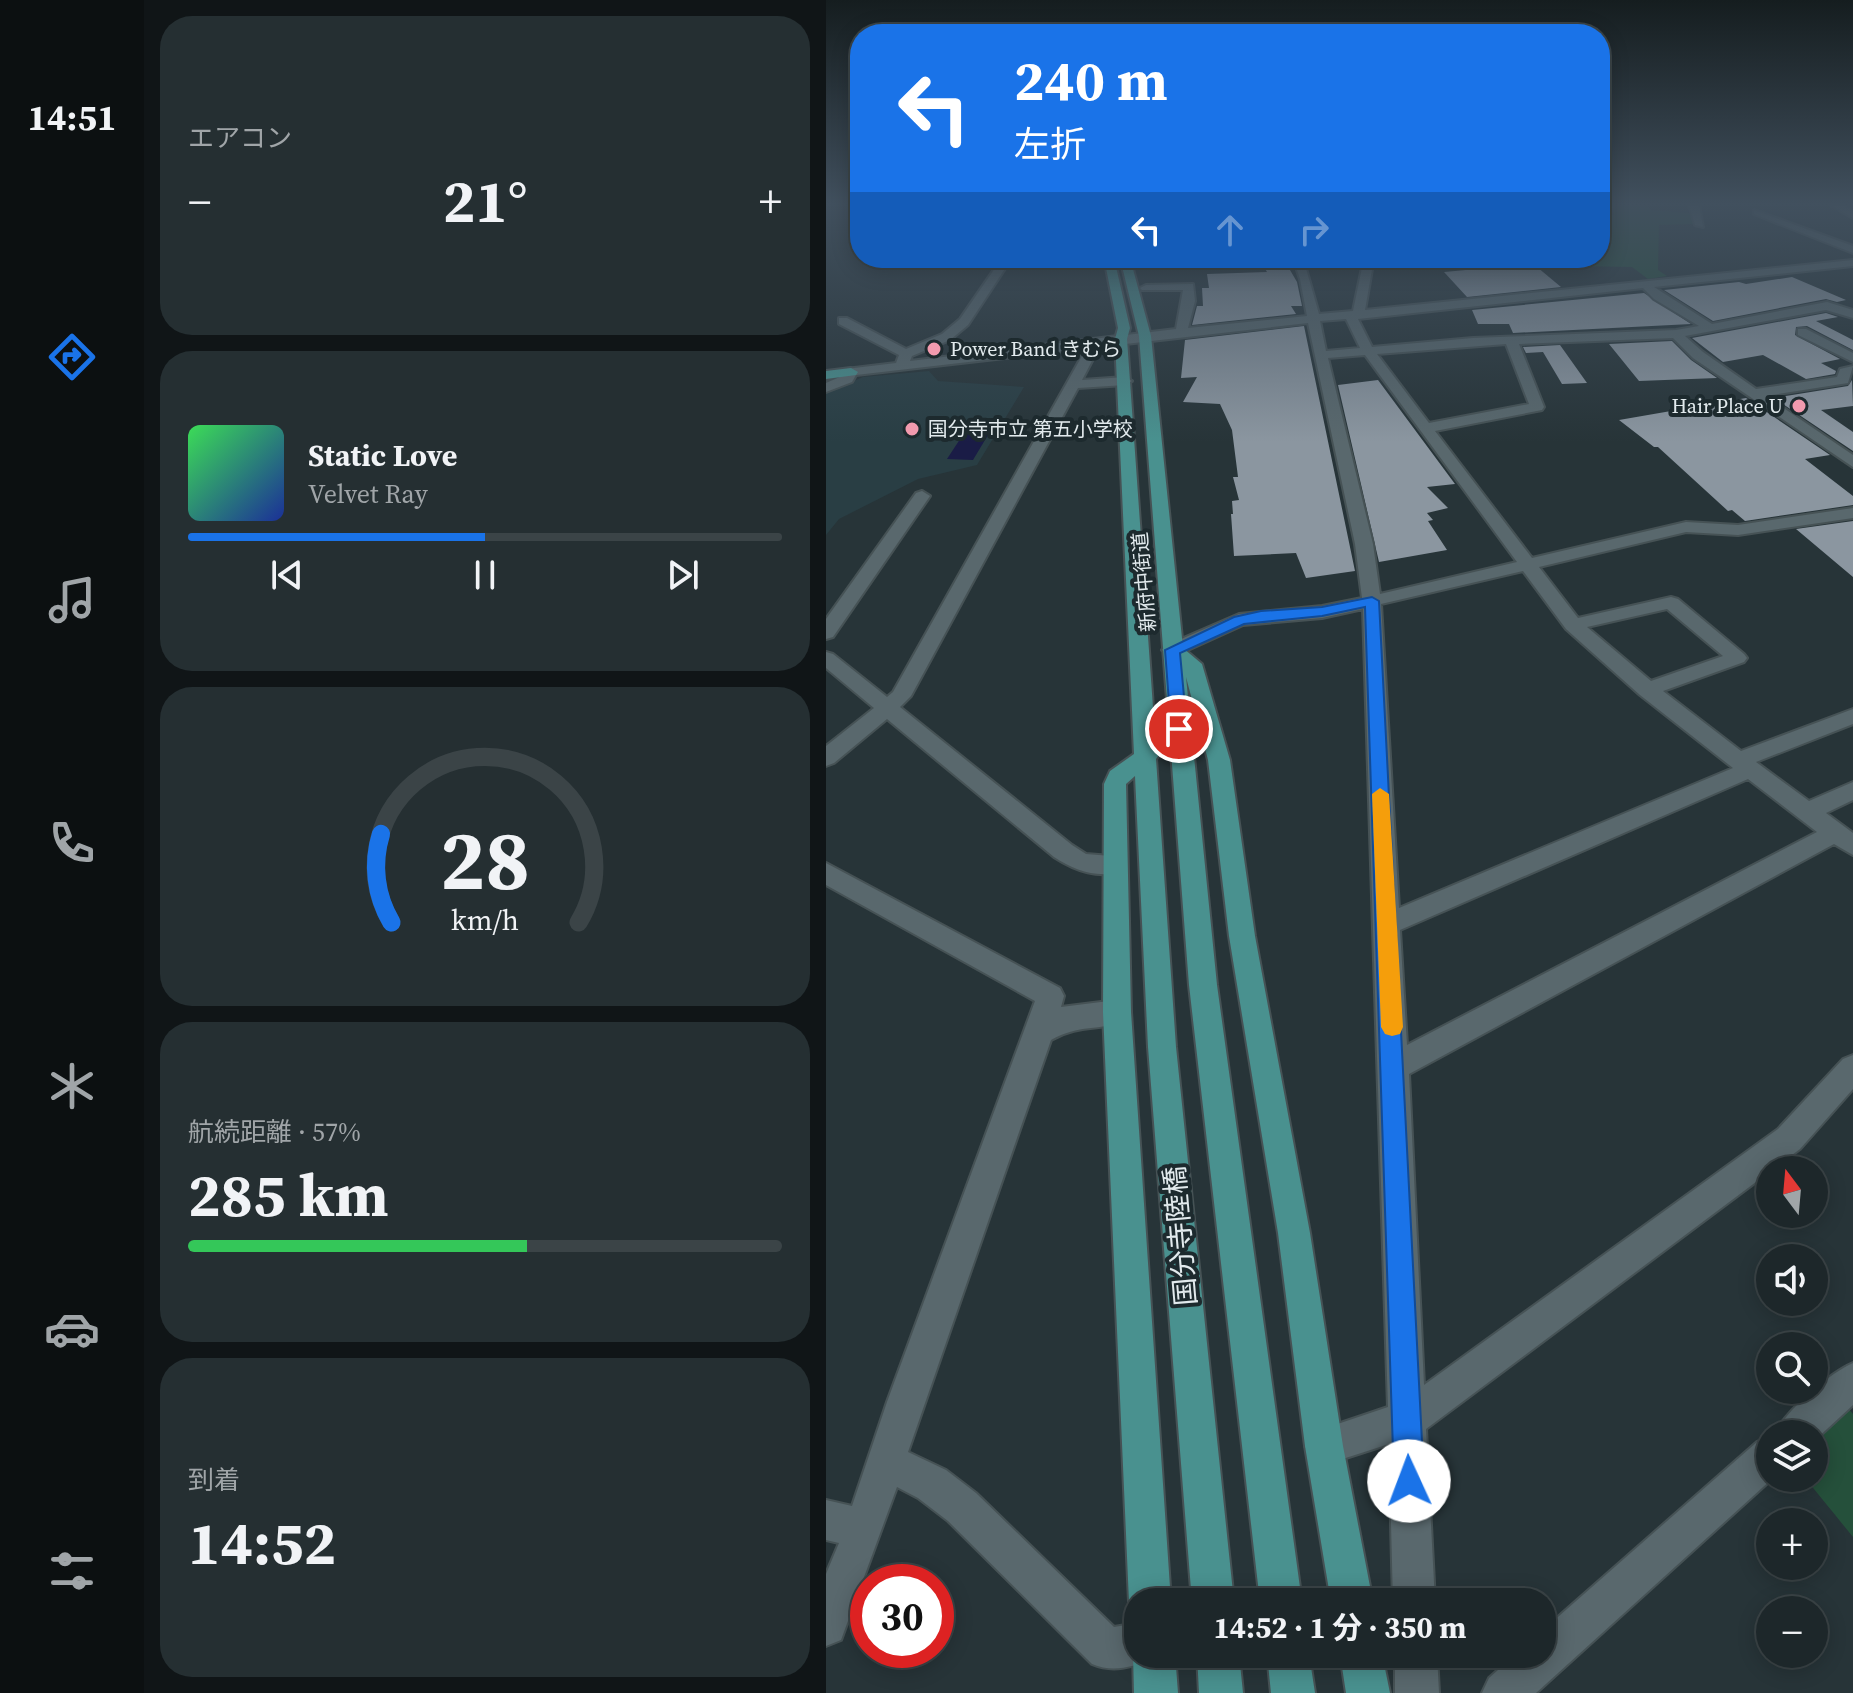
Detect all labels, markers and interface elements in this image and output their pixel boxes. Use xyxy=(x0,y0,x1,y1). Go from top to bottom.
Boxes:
text: 240 m xyxy=(1014,42,1168,119)
icon: left xyxy=(882,56,986,160)
text: 14:51 xyxy=(28,93,116,142)
text: エアコン xyxy=(188,120,292,156)
text: 左折 xyxy=(1014,120,1086,169)
text: 21° xyxy=(443,160,527,242)
text: − xyxy=(188,171,211,232)
text: + xyxy=(759,171,782,232)
icon: left xyxy=(1124,208,1168,252)
icon: ahead xyxy=(1208,208,1252,252)
icon: right xyxy=(1292,208,1336,252)
icon: directions xyxy=(44,329,100,385)
place label: Power Band きむら xyxy=(950,335,1121,363)
marker: Power Band きむら xyxy=(925,340,943,358)
place label: Hair Place U xyxy=(1672,392,1783,420)
marker: Hair Place U xyxy=(1790,397,1808,415)
place label: 国分寺市立 第五小学校 xyxy=(928,415,1133,443)
marker: 国分寺市立 第五小学校 xyxy=(903,420,921,438)
text: Static Love xyxy=(308,435,457,476)
text: Velvet Ray xyxy=(308,476,428,512)
street label: 新府中街道 xyxy=(1126,531,1162,633)
icon: previous xyxy=(265,553,309,597)
icon: pause xyxy=(463,553,507,597)
icon: next xyxy=(661,553,705,597)
icon: music xyxy=(44,572,100,628)
pin xyxy=(1145,695,1213,763)
icon: arrive xyxy=(1157,707,1201,751)
text: 28 xyxy=(440,802,530,916)
icon: phone xyxy=(44,815,100,871)
text: km/h xyxy=(451,900,519,940)
icon: climate xyxy=(44,1058,100,1114)
text: 航続距離 · 57% xyxy=(188,1114,361,1150)
text: 285 km xyxy=(188,1154,389,1236)
north arrow xyxy=(1756,1156,1828,1228)
map controls xyxy=(1756,1156,1828,1668)
street label: 国分寺陸橋 xyxy=(1155,1165,1205,1307)
button: sound xyxy=(1756,1244,1828,1316)
icon: car xyxy=(44,1301,100,1357)
button: search xyxy=(1756,1332,1828,1404)
button: layers xyxy=(1756,1420,1828,1492)
position arrow xyxy=(1367,1439,1451,1523)
text: 到着 xyxy=(188,1462,240,1498)
text: 14:52 xyxy=(188,1502,336,1584)
button: + xyxy=(1756,1508,1828,1580)
icon: filters xyxy=(44,1543,100,1599)
speed limit sign: 30 xyxy=(850,1564,954,1668)
button: − xyxy=(1756,1596,1828,1668)
text: 14:52 · 1 分 · 350 m xyxy=(1214,1607,1466,1648)

